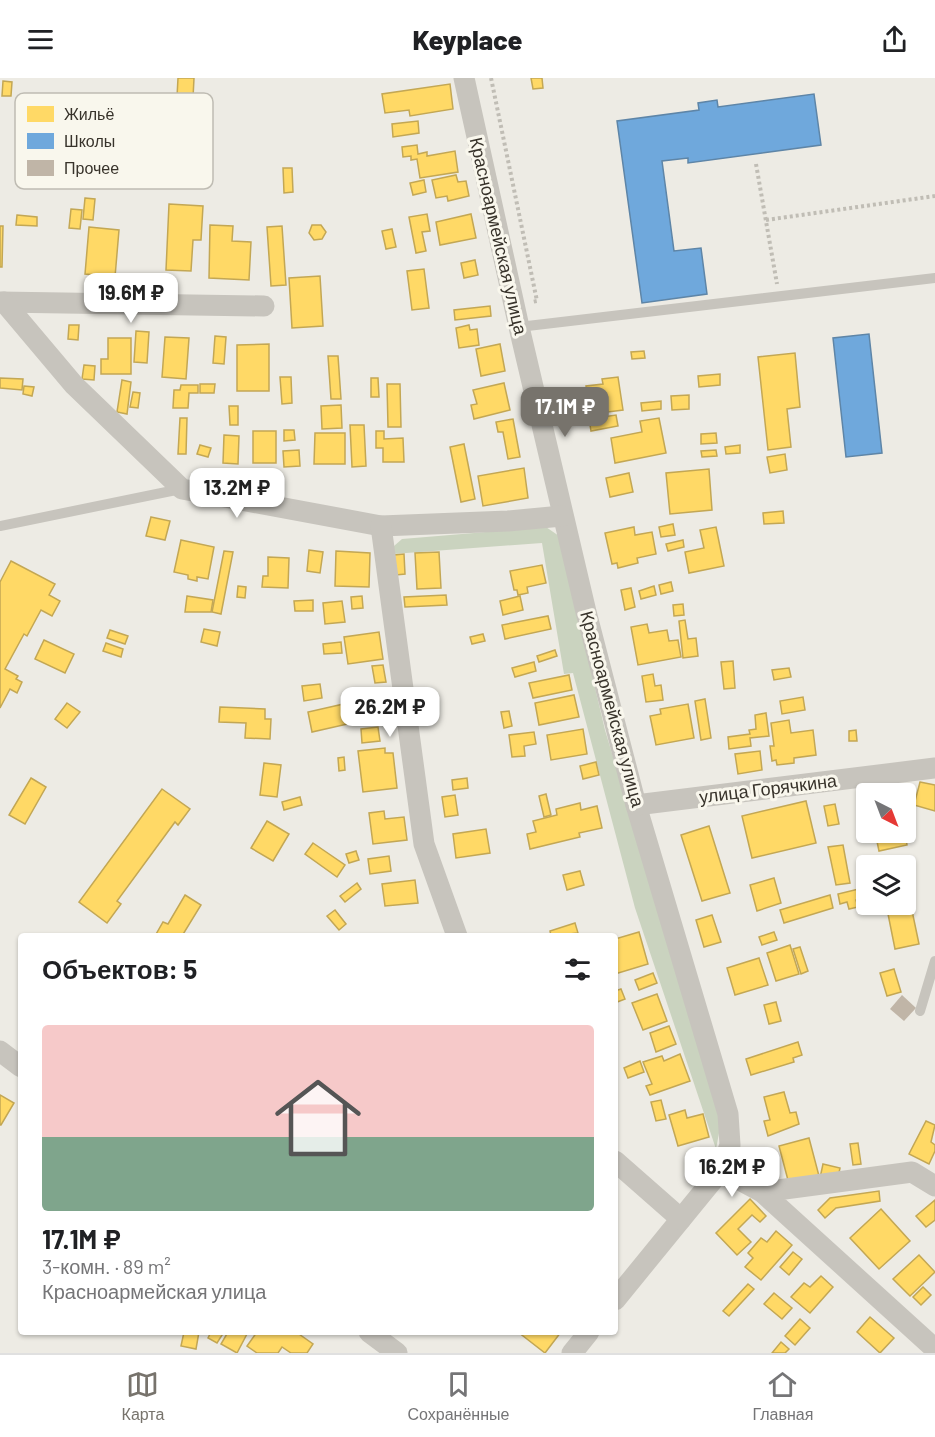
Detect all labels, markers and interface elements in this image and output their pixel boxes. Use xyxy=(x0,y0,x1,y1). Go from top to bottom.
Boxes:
icon: menu xyxy=(24,23,57,56)
text: Keyplace xyxy=(413,23,522,55)
icon: share xyxy=(878,23,911,56)
legend xyxy=(15,93,213,189)
text: Жильё xyxy=(64,104,114,123)
text: Школы xyxy=(64,131,115,150)
street label: Красноармейская улица xyxy=(466,135,533,338)
text: Прочее xyxy=(64,158,119,177)
pin: 19.6M ₽ xyxy=(76,273,186,324)
text: 19.6M ₽ xyxy=(98,280,164,304)
pin: 17.1M ₽ xyxy=(510,387,620,438)
text: 17.1M ₽ xyxy=(535,394,595,418)
pin: 13.2M ₽ xyxy=(182,468,292,519)
text: 13.2M ₽ xyxy=(204,475,270,499)
street label: Красноармейская улица xyxy=(576,608,650,810)
pin: 26.2M ₽ xyxy=(335,687,445,738)
text: 26.2M ₽ xyxy=(355,694,425,718)
street label: улица Горячкина xyxy=(698,769,839,807)
north arrow xyxy=(856,783,916,843)
map controls xyxy=(856,783,916,915)
button: layers xyxy=(856,855,916,915)
text: Объектов: 5 xyxy=(42,953,197,984)
icon: filters xyxy=(561,953,594,986)
icon: home xyxy=(264,1064,372,1172)
pin: 16.2M ₽ xyxy=(677,1147,787,1198)
text: 16.2M ₽ xyxy=(699,1154,765,1178)
text: 17.1M ₽ xyxy=(42,1223,121,1254)
text: 3-комн. · 89 m² xyxy=(42,1254,171,1278)
text: Красноармейская улица xyxy=(42,1279,266,1303)
tab: Карта xyxy=(122,1368,164,1424)
tab: Сохранённые xyxy=(408,1368,509,1424)
tab: Главная xyxy=(753,1368,813,1424)

